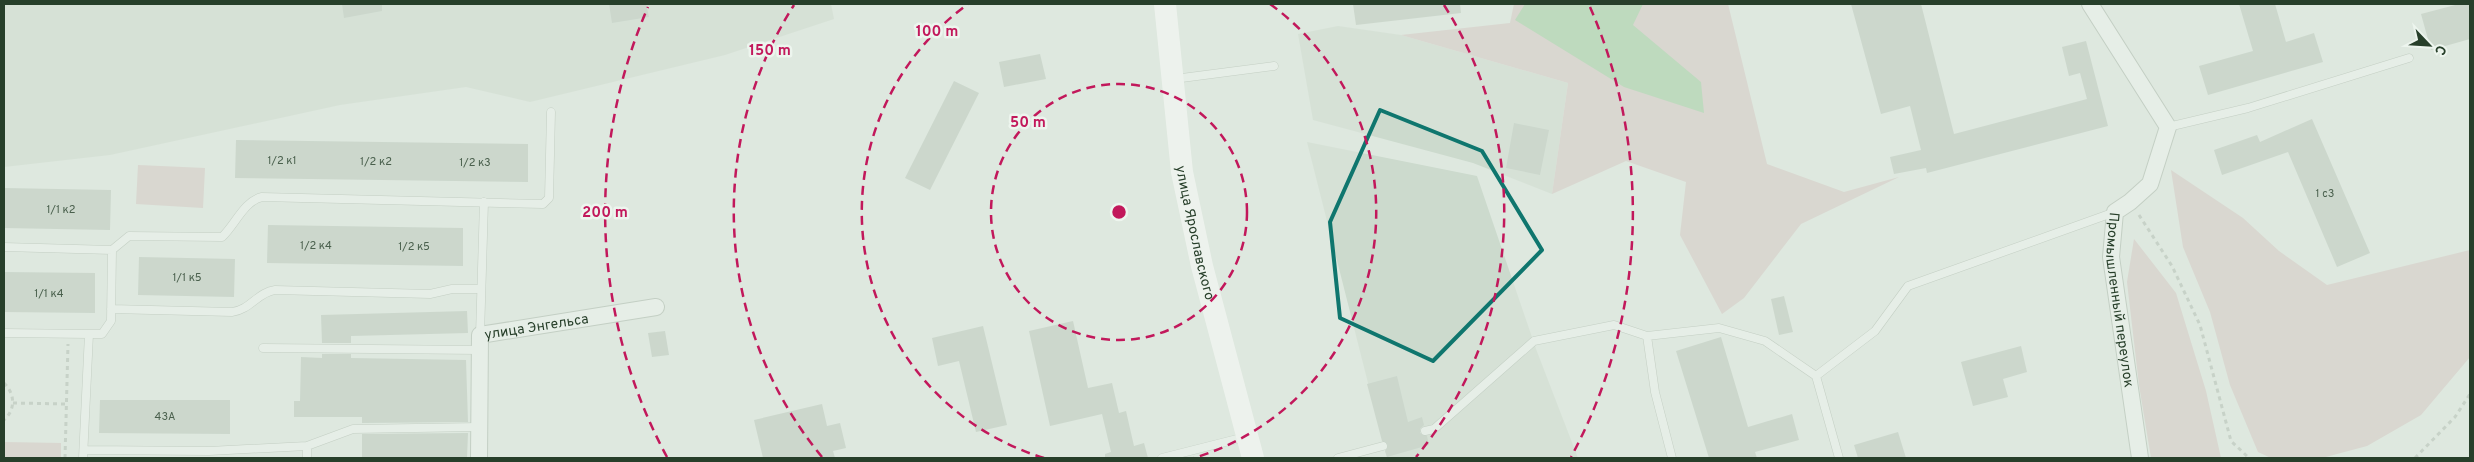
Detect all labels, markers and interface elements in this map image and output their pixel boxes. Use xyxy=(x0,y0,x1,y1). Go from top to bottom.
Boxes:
north arrow xyxy=(2404,20,2454,70)
text: 100 m xyxy=(916,23,958,42)
text: 150 m xyxy=(749,42,791,61)
text: С xyxy=(2430,42,2449,58)
text: 50 m xyxy=(1010,114,1046,133)
house number: 1/2 к1 xyxy=(267,154,297,168)
house number: 1/2 к2 xyxy=(360,155,392,169)
house number: 1/2 к3 xyxy=(459,156,491,170)
street label: улица Ярославского xyxy=(1171,165,1218,302)
house number: 1 с3 xyxy=(2316,187,2334,201)
house number: 1/1 к2 xyxy=(46,203,76,217)
centre of rings xyxy=(1110,203,1128,221)
text: 200 m xyxy=(582,204,628,223)
street label: Промышленный переулок xyxy=(2101,212,2137,389)
house number: 1/2 к4 xyxy=(300,239,332,253)
house number: 1/2 к5 xyxy=(398,240,430,254)
house number: 1/1 к5 xyxy=(172,271,202,285)
house number: 1/1 к4 xyxy=(34,287,64,301)
street label: улица Энгельса xyxy=(483,311,590,344)
house number: 43А xyxy=(155,410,175,424)

